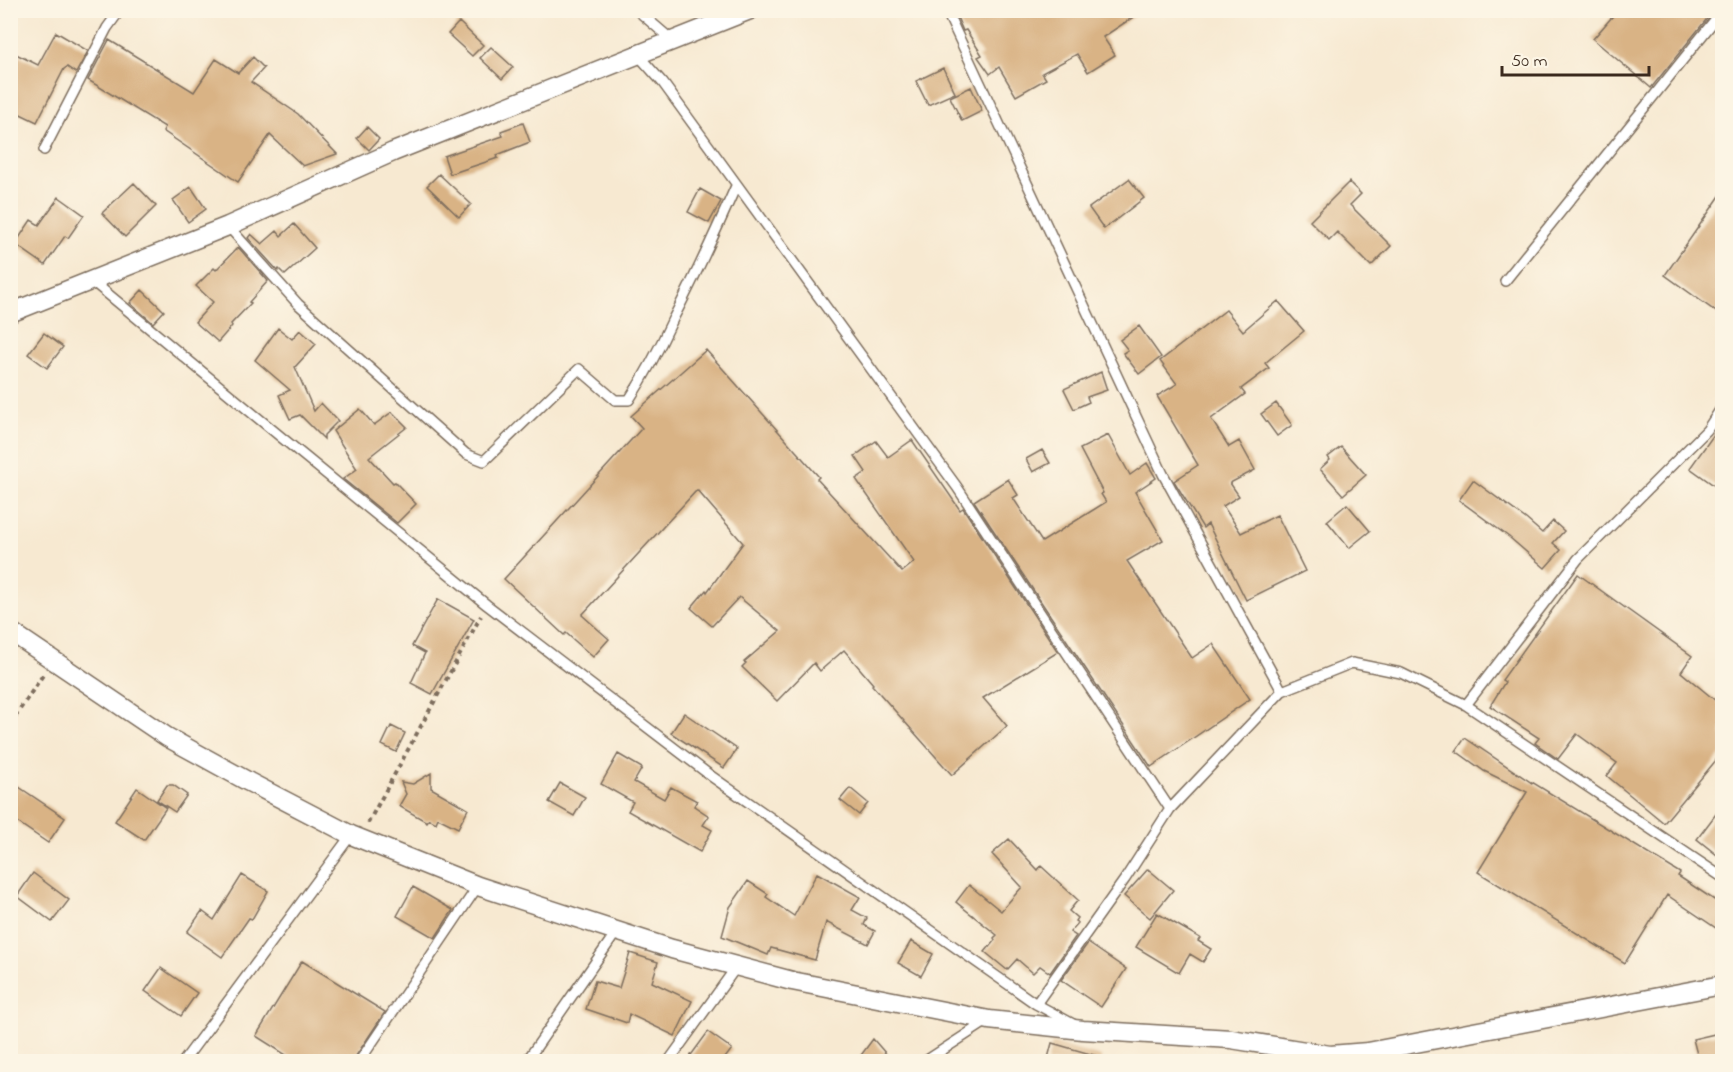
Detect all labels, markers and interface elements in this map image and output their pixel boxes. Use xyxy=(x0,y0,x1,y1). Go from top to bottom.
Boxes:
scale bar xyxy=(1502,39,1649,77)
text: 50 m xyxy=(1511,49,1548,75)

